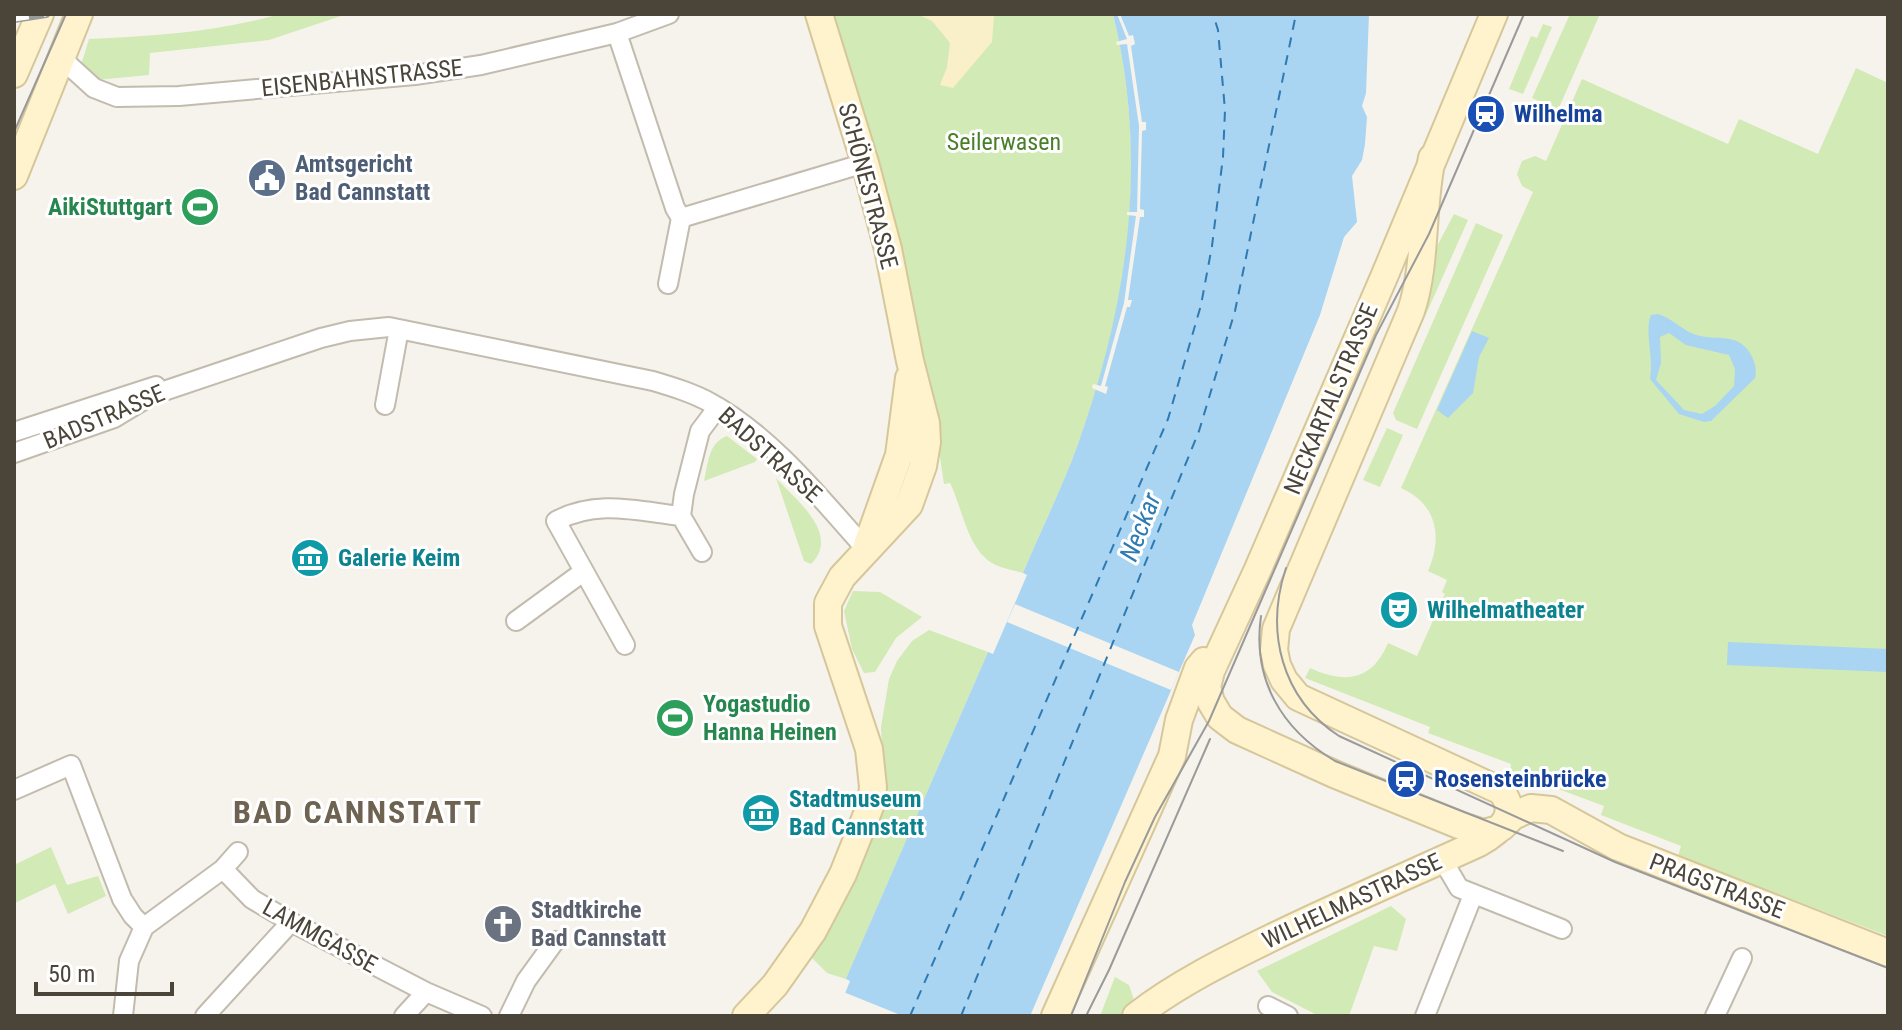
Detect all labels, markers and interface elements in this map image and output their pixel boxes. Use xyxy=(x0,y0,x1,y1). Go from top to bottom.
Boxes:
street label: EISENBAHNSTRASSE xyxy=(260,54,464,102)
station icon: Wilhelma xyxy=(1465,93,1507,135)
street label: SCHÖNESTRASSE xyxy=(832,100,904,272)
place label: Wilhelma xyxy=(1514,100,1603,128)
park label: Seilerwasen xyxy=(947,128,1061,156)
place label: Amtsgericht Bad Cannstatt xyxy=(295,150,430,206)
public building icon: Amtsgericht Bad Cannstatt xyxy=(246,157,288,199)
sports icon: AikiStuttgart xyxy=(179,186,221,228)
place label: AikiStuttgart xyxy=(48,193,172,221)
street label: NECKARTALSTRASSE xyxy=(1278,299,1384,498)
street label: BADSTRASSE xyxy=(39,379,169,455)
street label: BADSTRASSE xyxy=(713,401,827,509)
water label: Neckar xyxy=(1113,488,1167,565)
museum icon: Galerie Keim xyxy=(289,537,331,579)
place label: Galerie Keim xyxy=(338,544,460,572)
theatre icon: Wilhelmatheater xyxy=(1378,589,1420,631)
place label: Wilhelmatheater xyxy=(1427,596,1584,624)
place label: Yogastudio Hanna Heinen xyxy=(703,690,837,746)
sports icon: Yogastudio Hanna Heinen xyxy=(654,697,696,739)
station icon: Rosensteinbrücke xyxy=(1385,758,1427,800)
place label: Rosensteinbrücke xyxy=(1434,765,1606,793)
place label: Stadtmuseum Bad Cannstatt xyxy=(789,785,924,841)
museum icon: Stadtmuseum Bad Cannstatt xyxy=(740,792,782,834)
district label: BAD CANNSTATT xyxy=(233,793,483,831)
street label: WILHELMASTRASSE xyxy=(1258,847,1446,955)
street label: PRAGSTRASSE xyxy=(1646,847,1788,925)
street label: LAMMGASSE xyxy=(258,893,382,979)
place label: Stadtkirche Bad Cannstatt xyxy=(531,896,666,952)
church icon: Stadtkirche Bad Cannstatt xyxy=(482,903,524,945)
scale bar xyxy=(36,946,172,996)
text: 50 m xyxy=(48,960,95,988)

